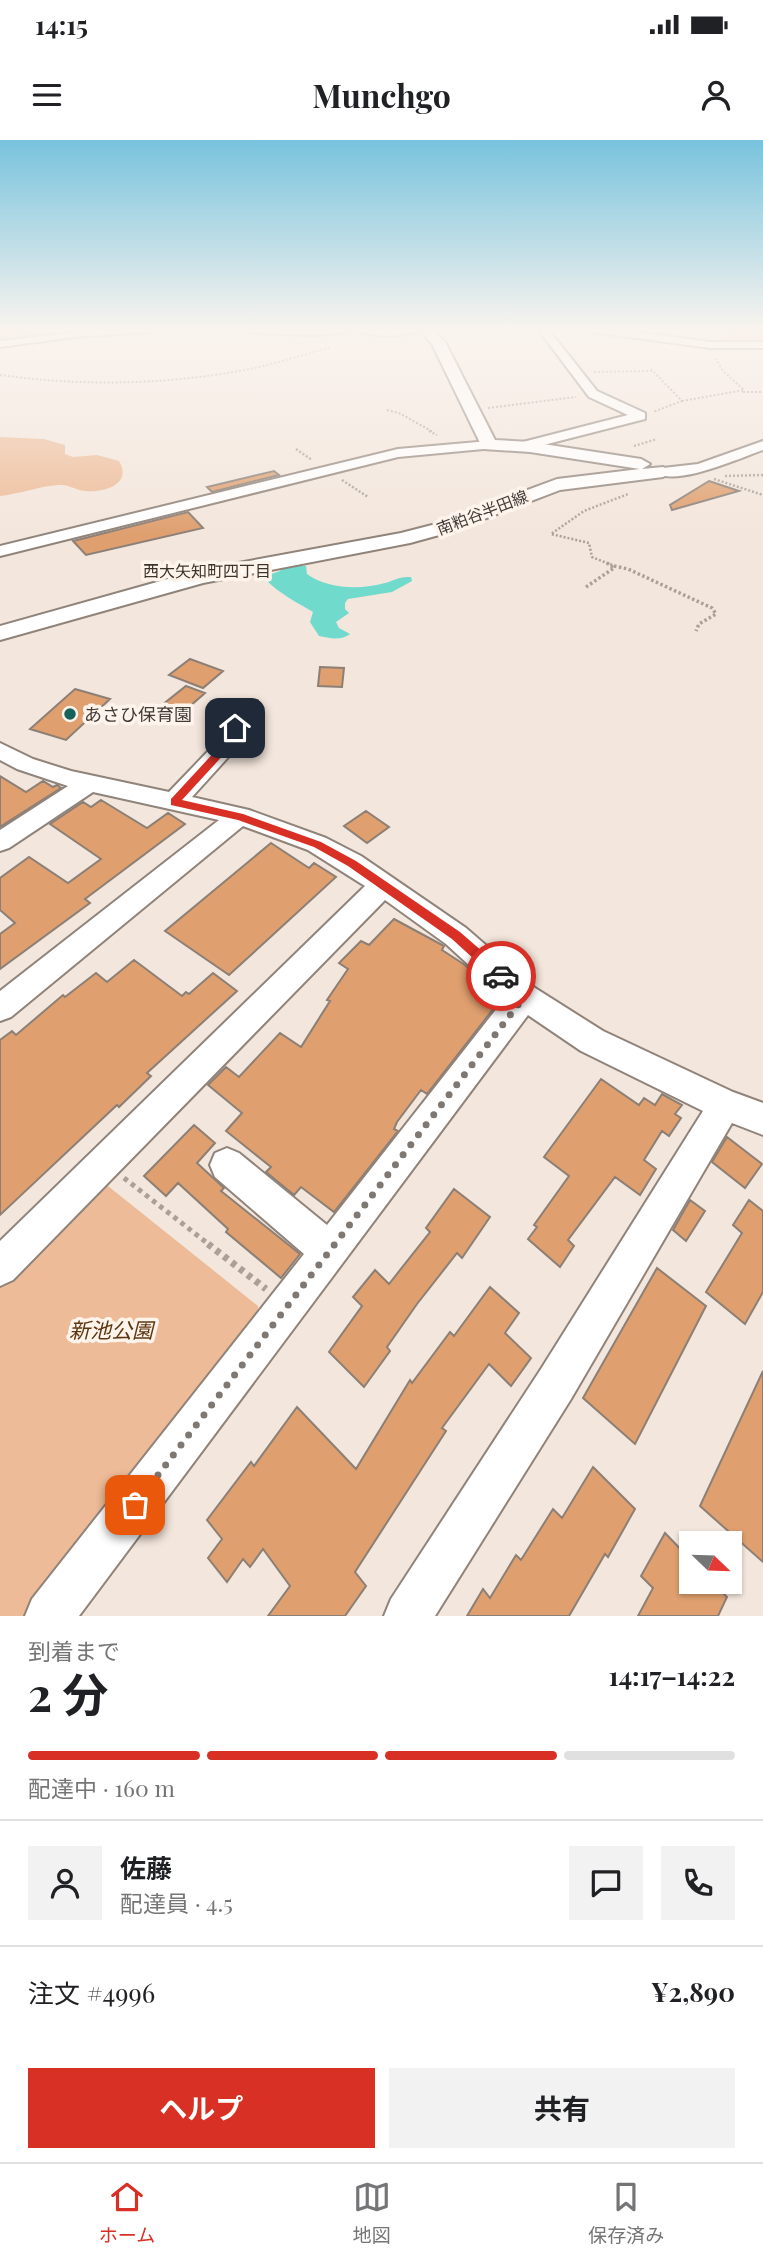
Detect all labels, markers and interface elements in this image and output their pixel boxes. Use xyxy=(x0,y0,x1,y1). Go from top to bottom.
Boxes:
text: 14:15 xyxy=(35,7,88,42)
text: Munchgo xyxy=(312,73,451,116)
icon: menu xyxy=(28,76,66,114)
icon: person xyxy=(697,76,735,114)
street label: 南粕谷半田線 xyxy=(433,485,531,539)
district label: 西大矢知町四丁目 xyxy=(143,560,271,581)
pin xyxy=(205,698,265,758)
place label: あさひ保育園 xyxy=(84,702,192,726)
marker: あさひ保育園 xyxy=(62,706,78,722)
icon: home xyxy=(216,709,254,747)
courier xyxy=(466,941,536,1011)
icon: car xyxy=(482,957,520,995)
park label: 新池公園 xyxy=(69,1315,156,1343)
pin xyxy=(105,1475,165,1535)
icon: bag xyxy=(116,1486,154,1524)
north arrow xyxy=(679,1531,742,1594)
map controls xyxy=(679,1531,742,1594)
text: 到着まで xyxy=(28,1635,120,1666)
text: 14:17–14:22 xyxy=(608,1658,735,1693)
text: 2 分 xyxy=(28,1662,108,1724)
text: 配達中 · 160 m xyxy=(28,1772,175,1803)
button: person xyxy=(28,1846,102,1920)
button: chat xyxy=(569,1846,643,1920)
button: phone xyxy=(661,1846,735,1920)
text: 佐藤 xyxy=(120,1850,172,1885)
text: 配達員 · 4.5 xyxy=(120,1887,233,1918)
text: ¥2,890 xyxy=(651,1974,735,2009)
text: 注文 #4996 xyxy=(28,1975,155,2010)
button: ヘルプ xyxy=(28,2068,375,2148)
button: 共有 xyxy=(389,2068,735,2148)
tab: ホーム xyxy=(99,2178,155,2247)
tab: 地図 xyxy=(353,2178,391,2247)
tab: 保存済み xyxy=(588,2178,664,2247)

